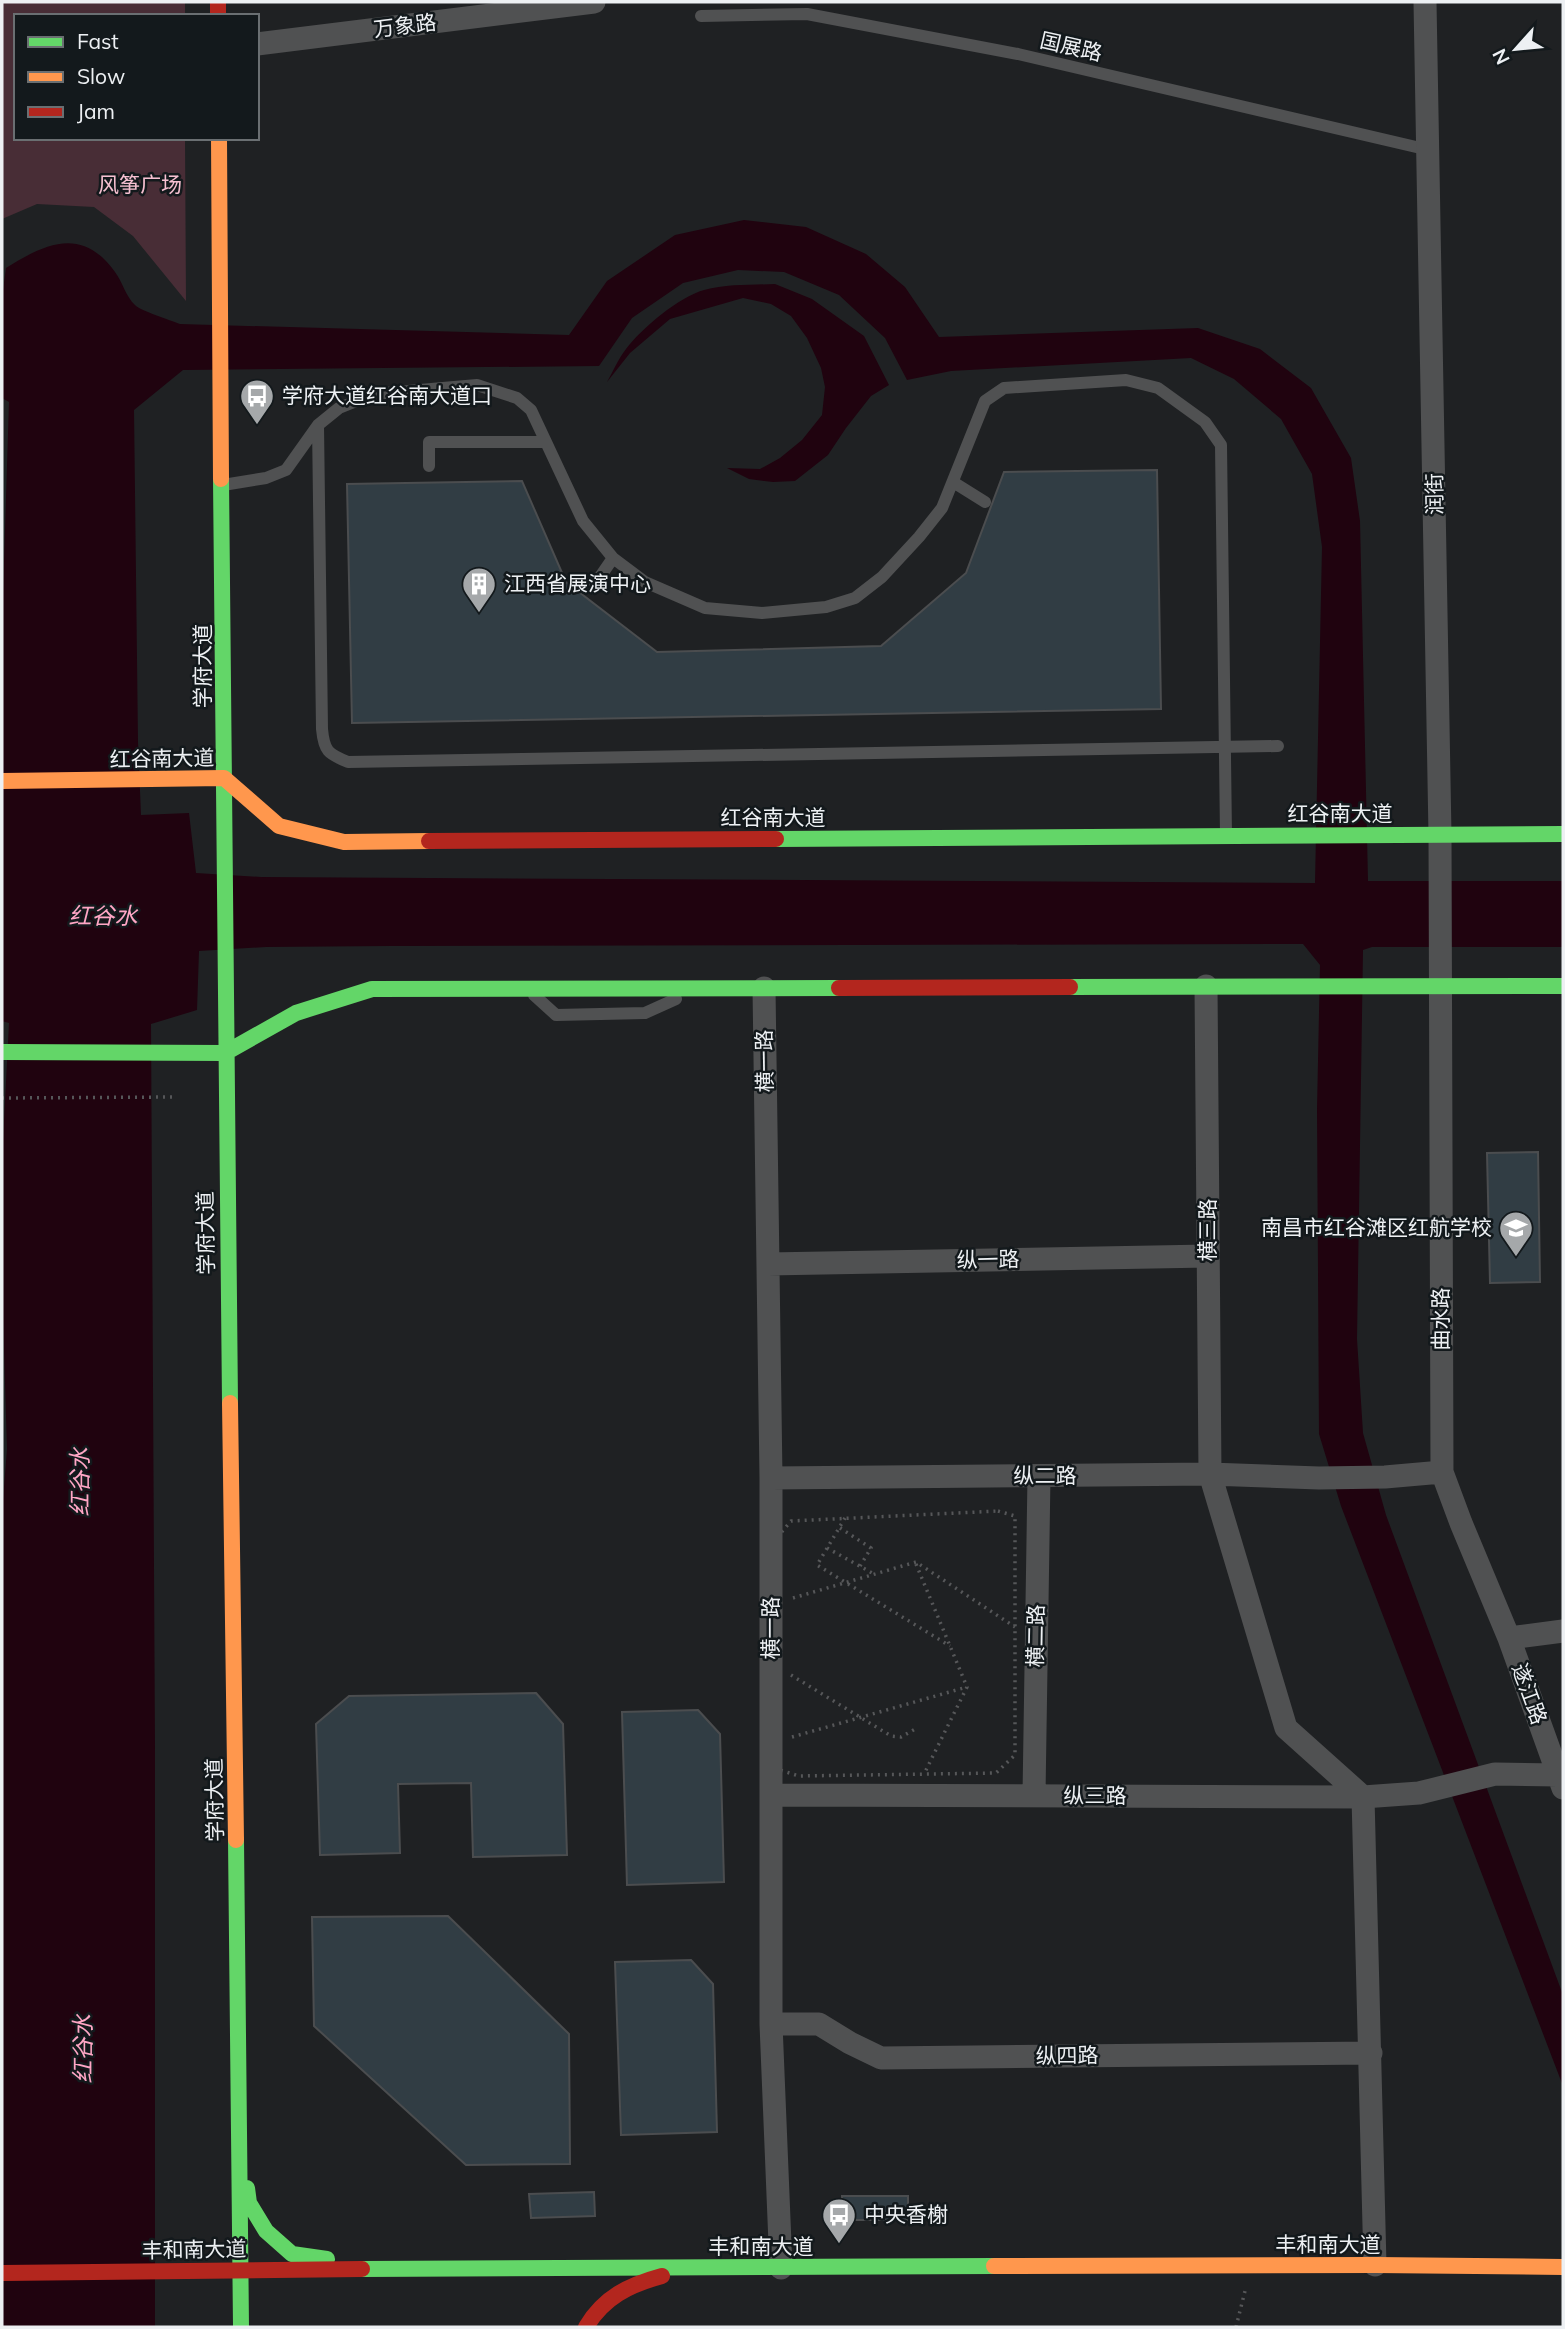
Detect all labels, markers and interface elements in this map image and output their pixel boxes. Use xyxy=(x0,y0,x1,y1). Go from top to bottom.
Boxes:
street label: 万象路 xyxy=(372,8,438,42)
legend xyxy=(14,14,259,140)
north arrow xyxy=(1481,14,1551,84)
street label: 国展路 xyxy=(1038,26,1105,66)
text: Fast xyxy=(77,28,119,54)
text: N xyxy=(1487,45,1515,69)
text: Slow xyxy=(77,63,125,89)
text: Jam xyxy=(77,98,115,124)
park label: 风筝广场 xyxy=(98,171,182,197)
bus stop icon: 学府大道红谷南大道口 xyxy=(238,377,276,426)
place label: 学府大道红谷南大道口 xyxy=(282,382,492,408)
street label: 润街 xyxy=(1421,473,1447,515)
building icon: 江西省展演中心 xyxy=(460,565,498,614)
place label: 江西省展演中心 xyxy=(504,570,651,596)
street label: 学府大道 xyxy=(189,624,215,708)
street label: 红谷南大道 xyxy=(109,744,215,772)
street label: 红谷南大道 xyxy=(1288,800,1393,826)
street label: 红谷南大道 xyxy=(721,804,826,830)
water label: 红谷水 xyxy=(69,901,139,930)
street label: 横一路 xyxy=(750,1029,778,1093)
street label: 学府大道 xyxy=(191,1191,219,1275)
street label: 横三路 xyxy=(1194,1199,1220,1262)
school or university icon: 南昌市红谷滩区红航学校 xyxy=(1497,1209,1535,1258)
place label: 南昌市红谷滩区红航学校 xyxy=(1261,1214,1492,1240)
street label: 纵一路 xyxy=(956,1245,1020,1273)
street label: 曲水路 xyxy=(1427,1288,1453,1351)
water label: 红谷水 xyxy=(65,1447,94,1517)
street label: 纵二路 xyxy=(1014,1462,1077,1488)
street label: 横一路 xyxy=(757,1597,783,1660)
street label: 横二路 xyxy=(1021,1604,1049,1668)
street label: 遂江路 xyxy=(1507,1660,1553,1728)
street label: 学府大道 xyxy=(200,1758,228,1842)
street label: 纵三路 xyxy=(1064,1782,1127,1808)
water label: 红谷水 xyxy=(68,2014,97,2084)
street label: 纵四路 xyxy=(1035,2041,1099,2069)
bus stop icon: 中央香榭 xyxy=(820,2196,858,2245)
place label: 中央香榭 xyxy=(864,2201,948,2227)
street label: 丰和南大道 xyxy=(1276,2231,1381,2257)
street label: 丰和南大道 xyxy=(709,2233,814,2259)
street label: 丰和南大道 xyxy=(141,2235,247,2263)

